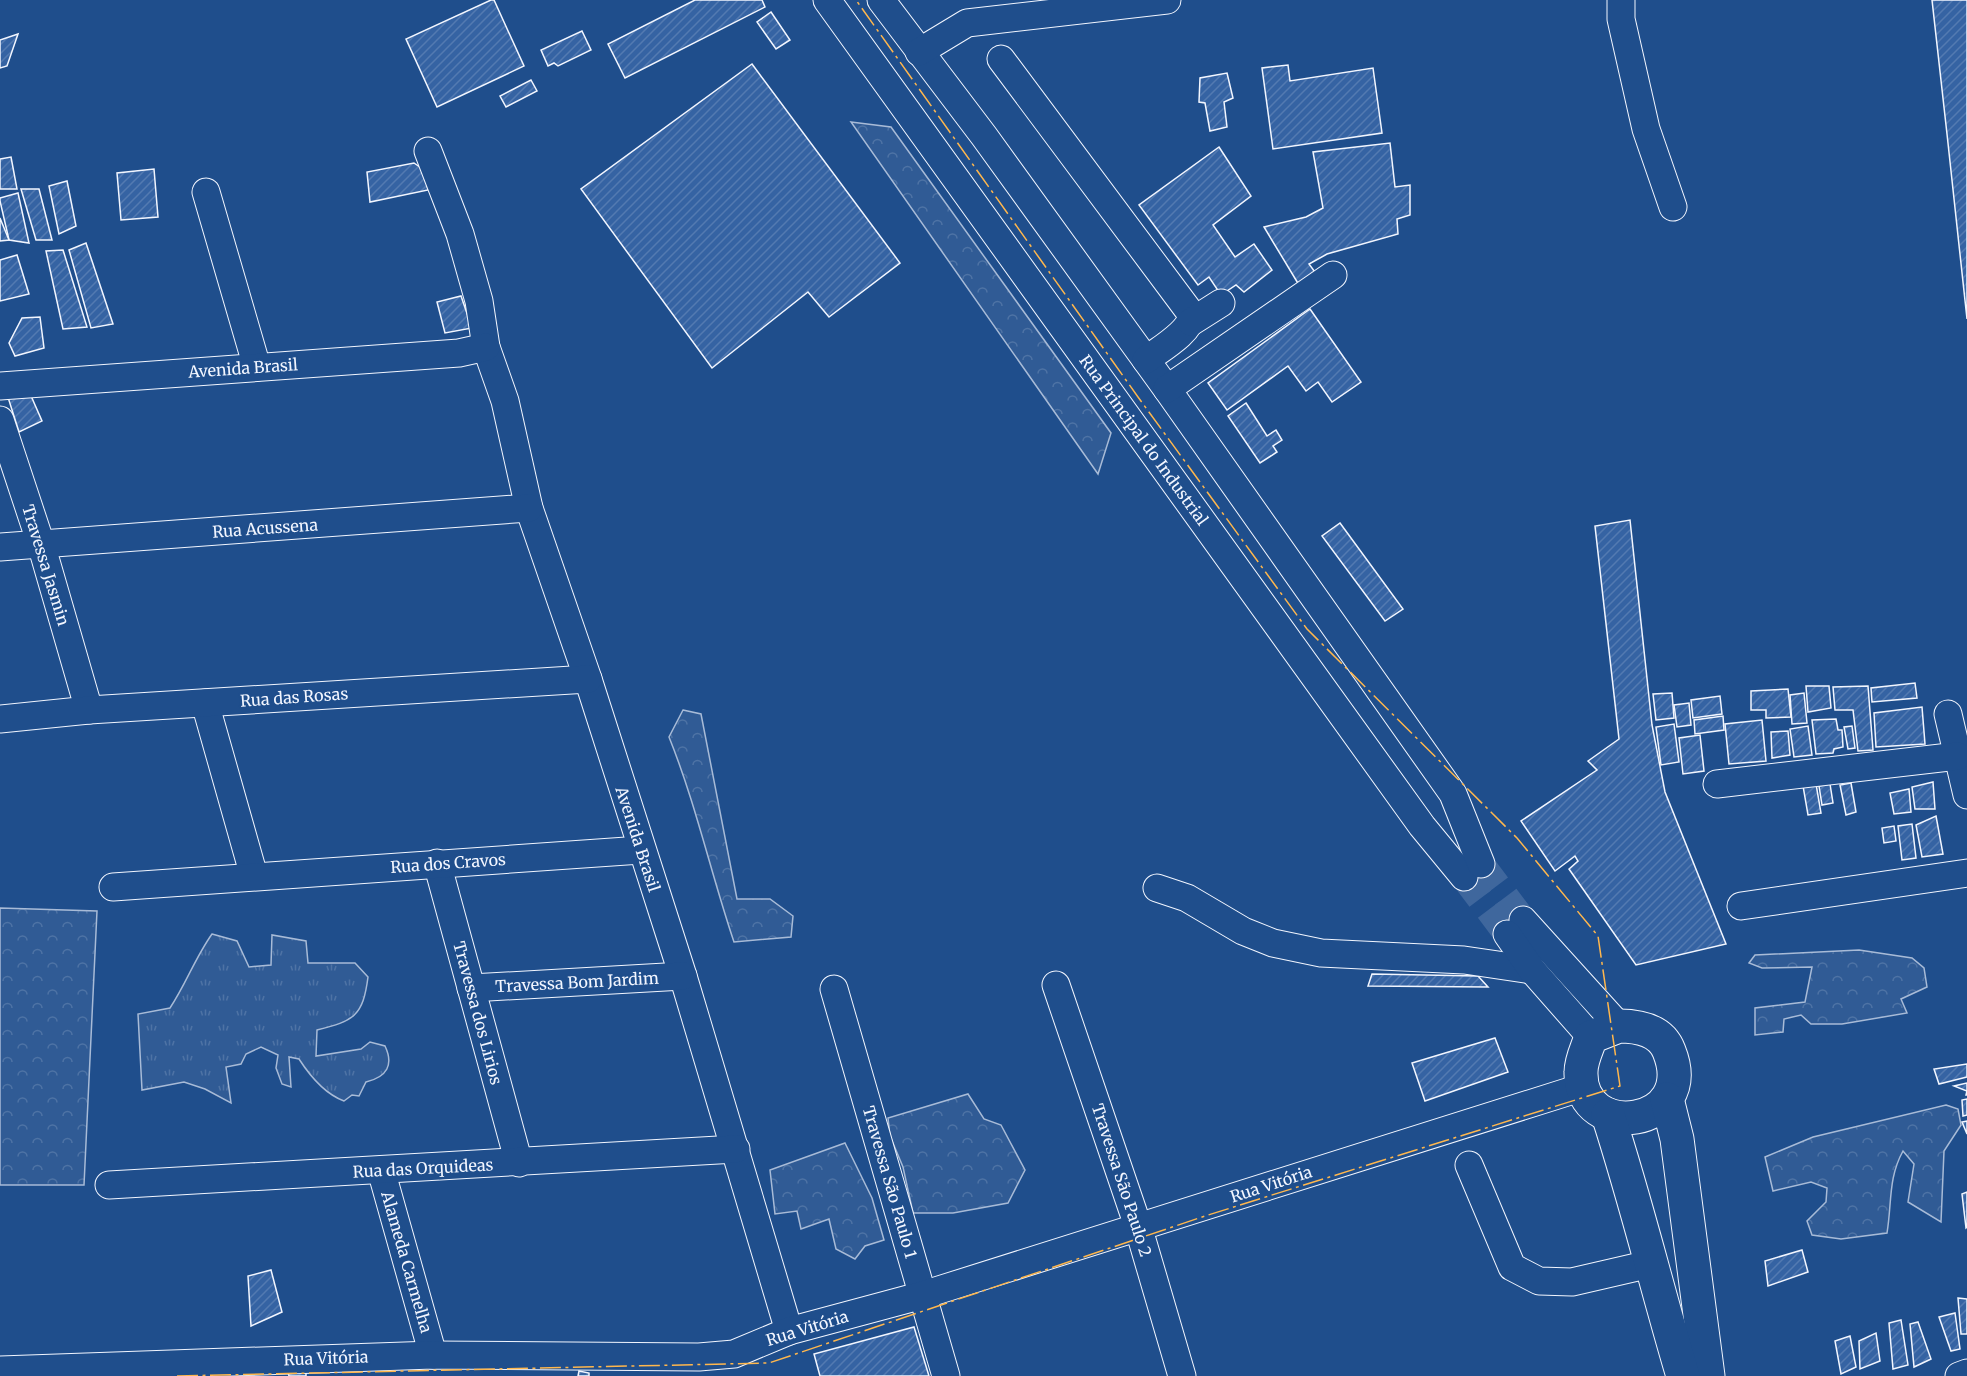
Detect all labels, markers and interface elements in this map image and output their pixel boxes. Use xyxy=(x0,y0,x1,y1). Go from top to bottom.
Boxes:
street label: Rua Principal do Industrial xyxy=(1075,351,1213,529)
street label: Avenida Brasil xyxy=(187,354,298,382)
street label: Travessa Jasmin xyxy=(18,502,74,628)
street label: Rua Acussena xyxy=(212,514,319,542)
street label: Rua das Rosas xyxy=(239,683,349,711)
street label: Avenida Brasil xyxy=(611,783,664,894)
street label: Rua dos Cravos xyxy=(390,849,507,877)
street label: Travessa dos Lirios xyxy=(449,939,507,1087)
street label: Travessa Bom Jardim xyxy=(495,968,659,996)
street label: Travessa São Paulo 2 xyxy=(1088,1101,1156,1259)
street label: Travessa São Paulo 1 xyxy=(859,1104,921,1260)
street label: Rua das Orquideas xyxy=(352,1154,494,1182)
street label: Rua Vitória xyxy=(1227,1161,1315,1207)
street label: Alameda Carmelha xyxy=(377,1188,437,1335)
street label: Rua Vitória xyxy=(763,1306,851,1350)
street label: Rua Vitória xyxy=(283,1347,369,1369)

